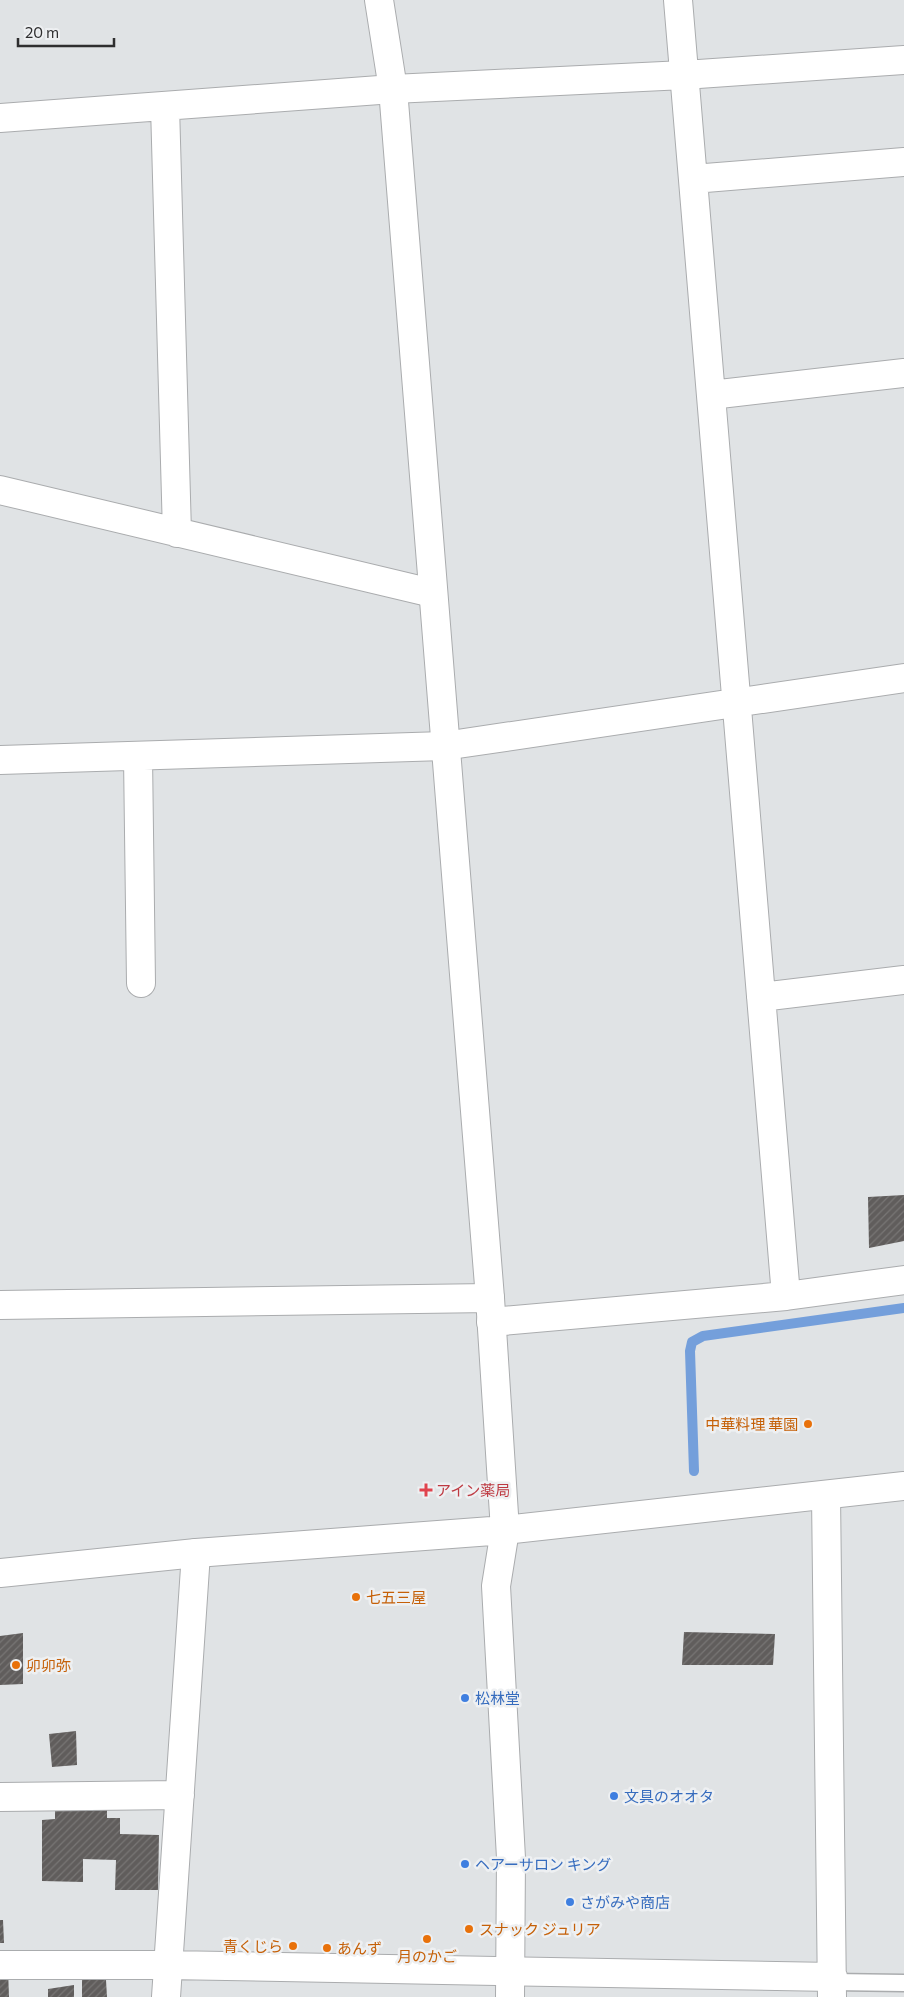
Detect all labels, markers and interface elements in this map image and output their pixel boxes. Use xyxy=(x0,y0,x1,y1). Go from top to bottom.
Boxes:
scale bar xyxy=(18,15,114,47)
text: 20 m xyxy=(25,23,59,41)
place label: 中華料理 華園 xyxy=(705,1415,798,1433)
marker: 中華料理 華園 xyxy=(802,1418,814,1430)
place label: アイン薬局 xyxy=(436,1481,510,1499)
marker: アイン薬局 xyxy=(420,1484,432,1496)
place label: 七五三屋 xyxy=(366,1588,426,1606)
marker: 七五三屋 xyxy=(350,1591,362,1603)
place label: 卯卯弥 xyxy=(26,1656,71,1674)
marker: 卯卯弥 xyxy=(10,1659,22,1671)
place label: 松林堂 xyxy=(475,1689,520,1707)
marker: 松林堂 xyxy=(459,1692,471,1704)
place label: 文具のオオタ xyxy=(624,1787,714,1805)
marker: 文具のオオタ xyxy=(608,1790,620,1802)
place label: ヘアーサロン キング xyxy=(475,1855,611,1873)
marker: ヘアーサロン キング xyxy=(459,1858,471,1870)
place label: さがみや商店 xyxy=(580,1893,670,1911)
marker: さがみや商店 xyxy=(564,1896,576,1908)
place label: スナック ジュリア xyxy=(479,1920,601,1938)
marker: スナック ジュリア xyxy=(463,1923,475,1935)
marker: 月のかご xyxy=(421,1933,433,1945)
place label: 青くじら xyxy=(223,1937,283,1955)
place label: あんず xyxy=(337,1939,382,1957)
marker: 青くじら xyxy=(287,1940,299,1952)
marker: あんず xyxy=(321,1942,333,1954)
place label: 月のかご xyxy=(397,1947,457,1965)

